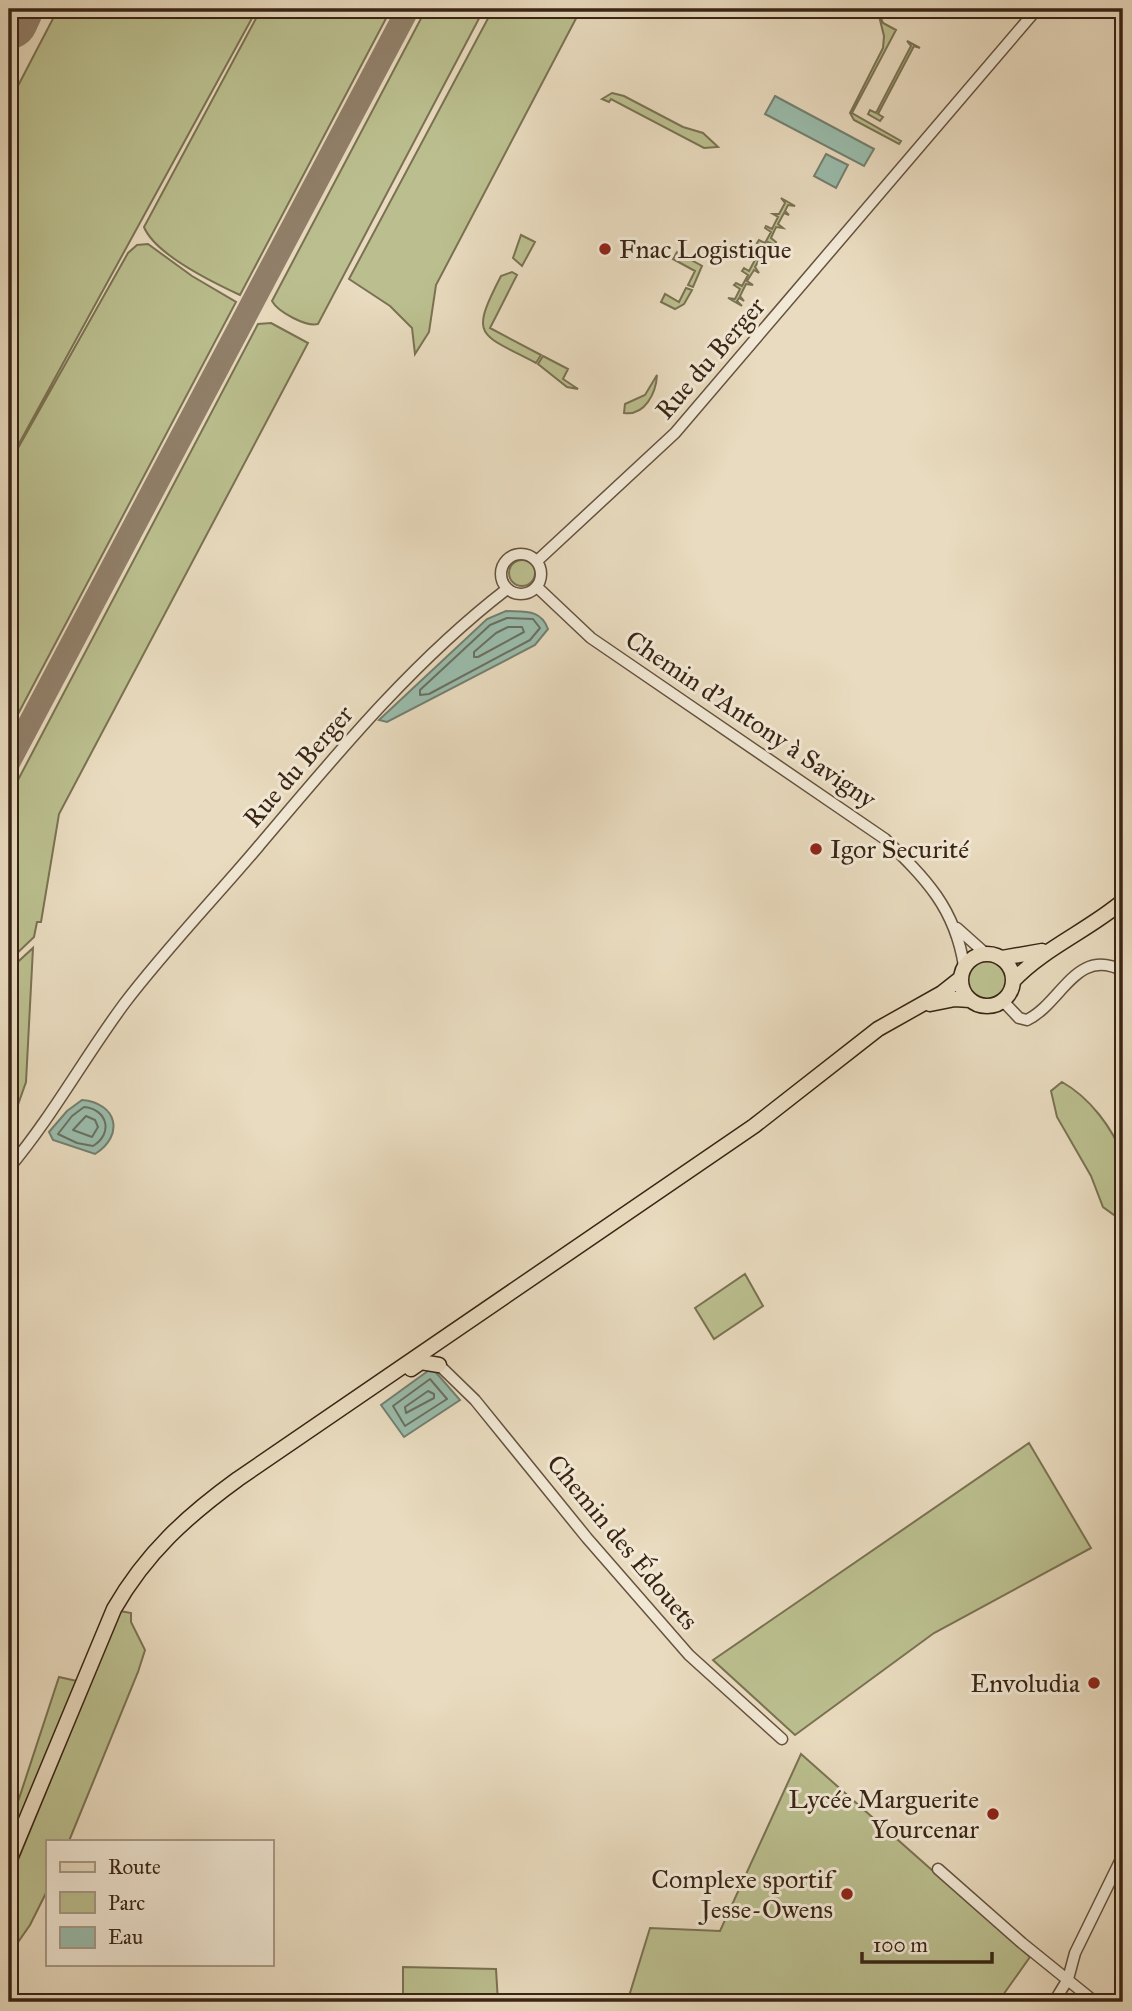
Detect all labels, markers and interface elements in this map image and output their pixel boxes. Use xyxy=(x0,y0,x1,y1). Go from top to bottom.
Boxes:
place label: Fnac Logistique xyxy=(619,233,792,265)
marker: Fnac Logistique xyxy=(597,241,613,257)
street label: Rue du Berger xyxy=(648,290,772,426)
street label: Chemin d'Antony à Savigny xyxy=(620,623,883,815)
street label: Rue du Berger xyxy=(236,698,360,834)
place label: Igor Securité xyxy=(830,833,969,865)
marker: Igor Securité xyxy=(808,841,824,857)
street label: Chemin des Édouets xyxy=(540,1448,706,1636)
place label: Envoludia xyxy=(970,1667,1080,1699)
marker: Envoludia xyxy=(1086,1675,1102,1691)
place label: Lycée Marguerite Yourcenar xyxy=(788,1783,979,1845)
marker: Lycée Marguerite Yourcenar xyxy=(985,1806,1001,1822)
legend xyxy=(46,1840,273,1966)
text: Route xyxy=(108,1854,161,1880)
place label: Complexe sportif Jesse-Owens xyxy=(651,1863,837,1925)
marker: Complexe sportif Jesse-Owens xyxy=(839,1886,855,1902)
text: Parc xyxy=(108,1890,145,1916)
scale bar xyxy=(862,1920,992,1964)
text: Eau xyxy=(108,1924,143,1950)
text: 100 m xyxy=(873,1932,928,1958)

